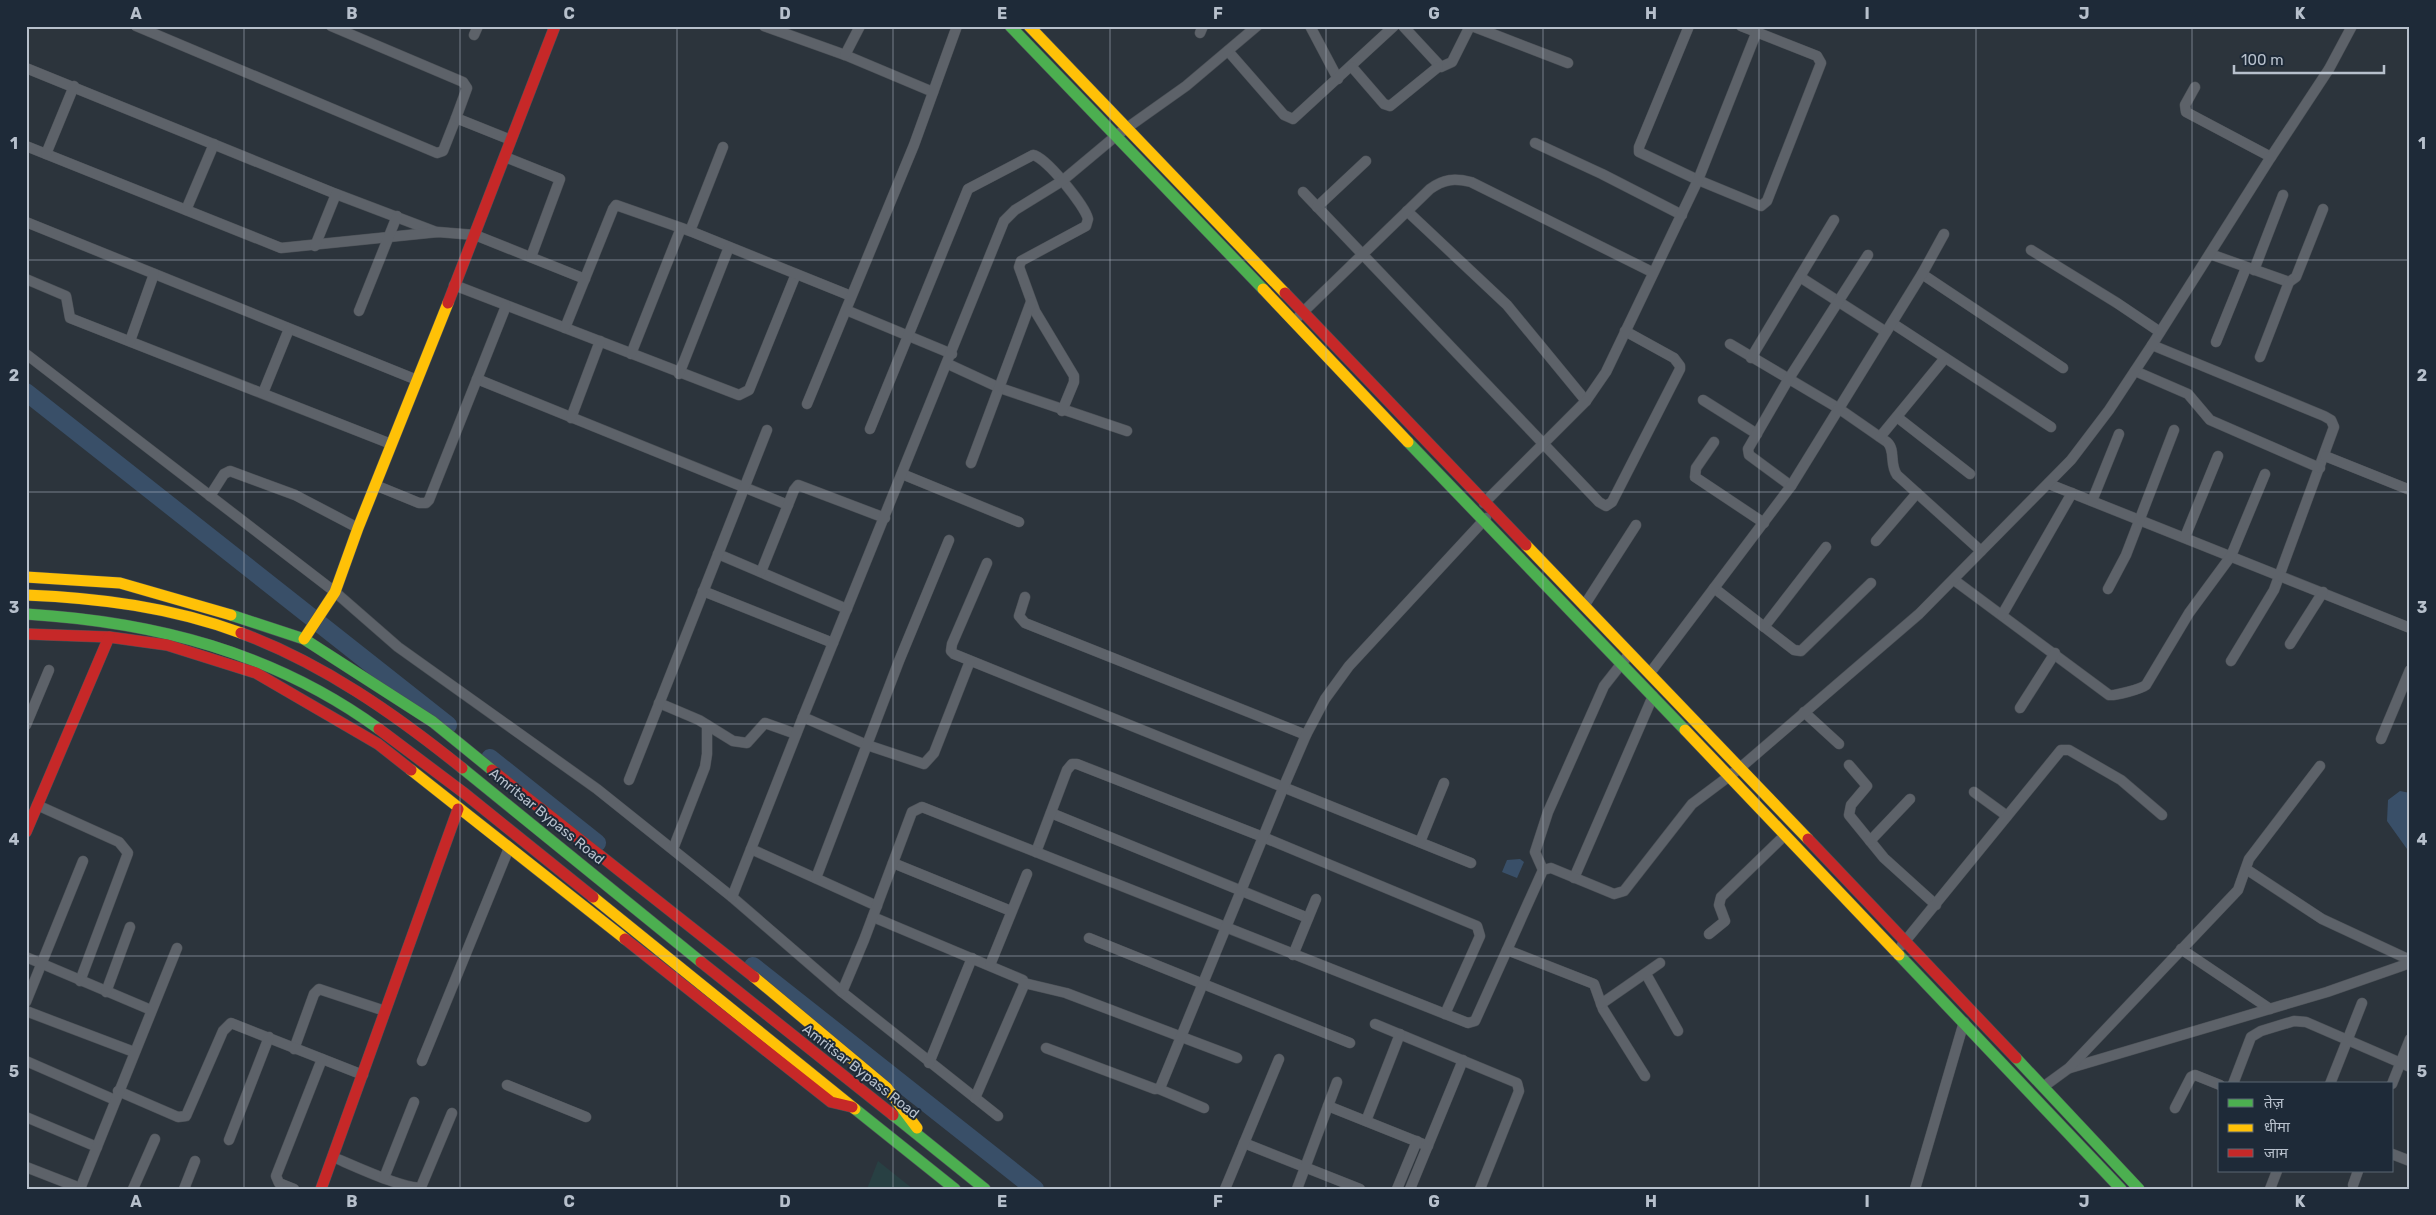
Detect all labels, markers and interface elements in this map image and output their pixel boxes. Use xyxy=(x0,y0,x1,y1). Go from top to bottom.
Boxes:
text: A xyxy=(130,4,142,23)
text: B xyxy=(346,4,358,23)
text: C xyxy=(563,4,575,23)
text: D xyxy=(779,4,791,23)
text: E xyxy=(997,4,1007,23)
text: F xyxy=(1213,4,1223,23)
text: G xyxy=(1428,4,1440,23)
text: H xyxy=(1645,4,1657,23)
text: I xyxy=(1864,4,1870,23)
text: J xyxy=(2079,4,2089,23)
text: K xyxy=(2295,4,2306,23)
scale bar xyxy=(2234,42,2384,74)
text: 100 m xyxy=(2241,51,2283,69)
text: 1 xyxy=(10,134,18,153)
text: 1 xyxy=(2418,134,2426,153)
text: 2 xyxy=(9,366,19,385)
text: 2 xyxy=(2417,366,2427,385)
text: 3 xyxy=(9,598,19,617)
text: 3 xyxy=(2417,598,2427,617)
street label: Amritsar Bypass Road xyxy=(486,765,608,868)
text: 4 xyxy=(9,830,20,849)
text: 4 xyxy=(2417,830,2428,849)
street label: Amritsar Bypass Road xyxy=(799,1021,922,1122)
text: 5 xyxy=(9,1062,19,1081)
text: 5 xyxy=(2417,1062,2427,1081)
legend xyxy=(2218,1082,2394,1172)
text: तेज़ xyxy=(2264,1094,2285,1112)
text: धीमा xyxy=(2264,1118,2291,1136)
text: जाम xyxy=(2264,1144,2289,1162)
text: A xyxy=(130,1192,142,1211)
text: B xyxy=(346,1192,358,1211)
text: C xyxy=(563,1192,575,1211)
text: D xyxy=(779,1192,791,1211)
text: E xyxy=(997,1192,1007,1211)
text: F xyxy=(1213,1192,1223,1211)
text: G xyxy=(1428,1192,1440,1211)
text: H xyxy=(1645,1192,1657,1211)
text: I xyxy=(1864,1192,1870,1211)
text: J xyxy=(2079,1192,2089,1211)
text: K xyxy=(2295,1192,2306,1211)

